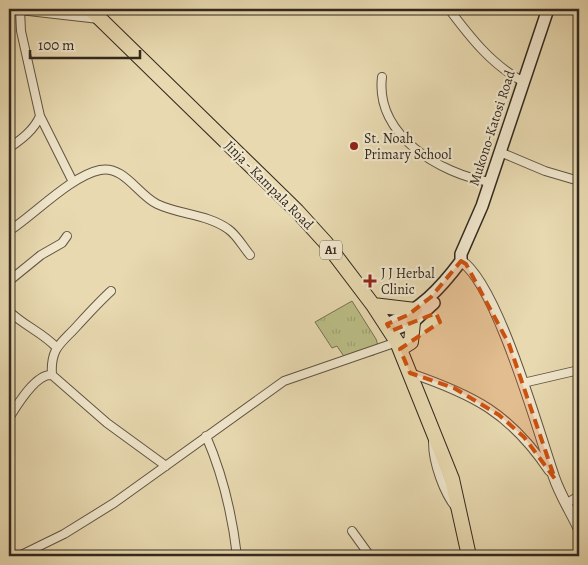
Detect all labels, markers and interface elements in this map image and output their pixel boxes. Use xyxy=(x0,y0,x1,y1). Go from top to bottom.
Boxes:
scale bar xyxy=(30,28,140,60)
text: 100 m xyxy=(38,35,75,55)
street label: Mukono-Katosi Road xyxy=(464,67,520,188)
place label: St. Noah Primary School xyxy=(364,129,452,164)
street label: Jinja - Kampala Road xyxy=(220,136,318,234)
marker: St. Noah Primary School xyxy=(348,140,360,152)
road number: A1 xyxy=(320,240,342,260)
place label: J J Herbal Clinic xyxy=(381,264,435,299)
marker: J J Herbal Clinic xyxy=(363,274,377,288)

